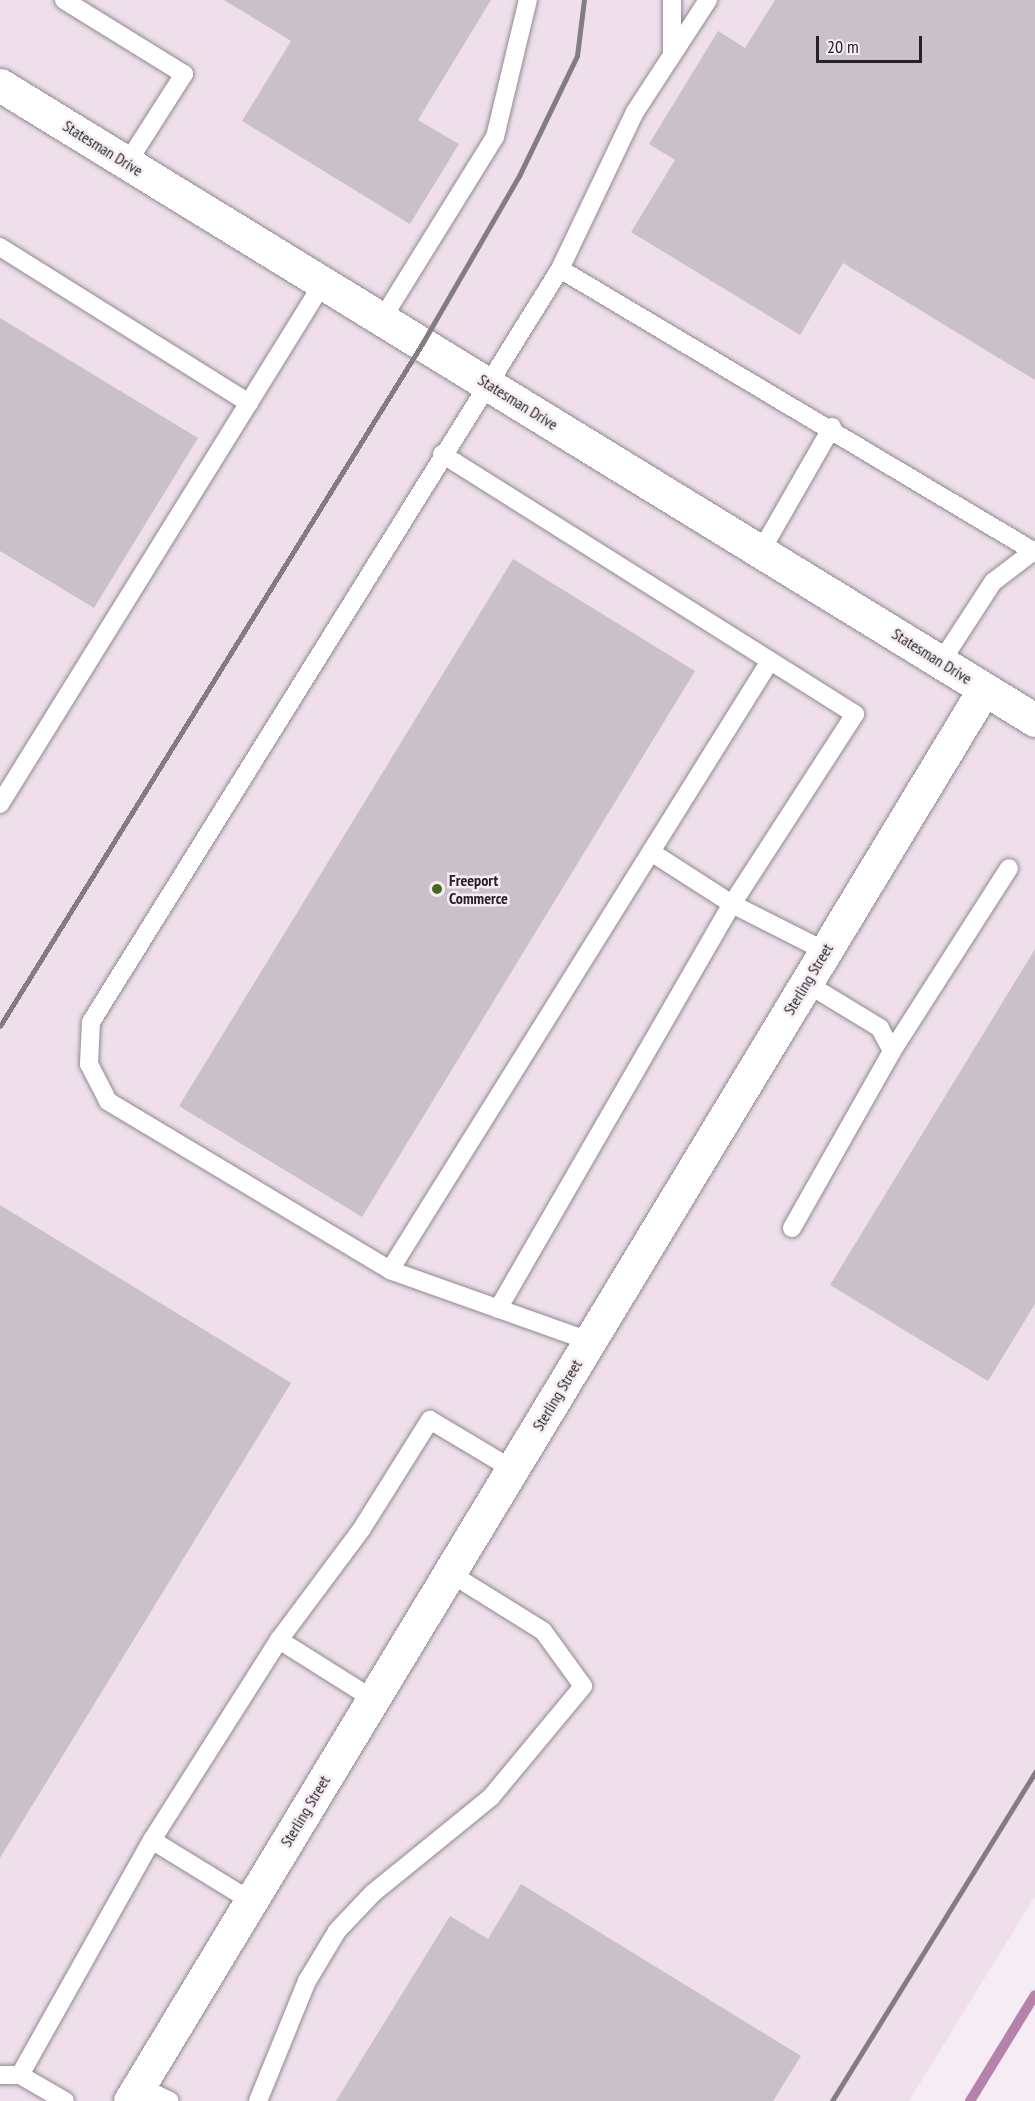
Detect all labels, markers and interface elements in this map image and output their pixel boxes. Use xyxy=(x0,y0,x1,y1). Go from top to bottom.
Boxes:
scale bar xyxy=(819,24,926,62)
text: 20 m xyxy=(827,35,859,58)
street label: Statesman Drive xyxy=(60,116,146,180)
street label: Statesman Drive xyxy=(475,370,561,434)
street label: Statesman Drive xyxy=(889,624,975,688)
place label: Freeport Commerce xyxy=(449,870,508,908)
marker: Freeport Commerce xyxy=(430,882,444,896)
street label: Sterling Street xyxy=(779,940,837,1018)
street label: Sterling Street xyxy=(528,1356,586,1434)
street label: Sterling Street xyxy=(276,1772,334,1850)

